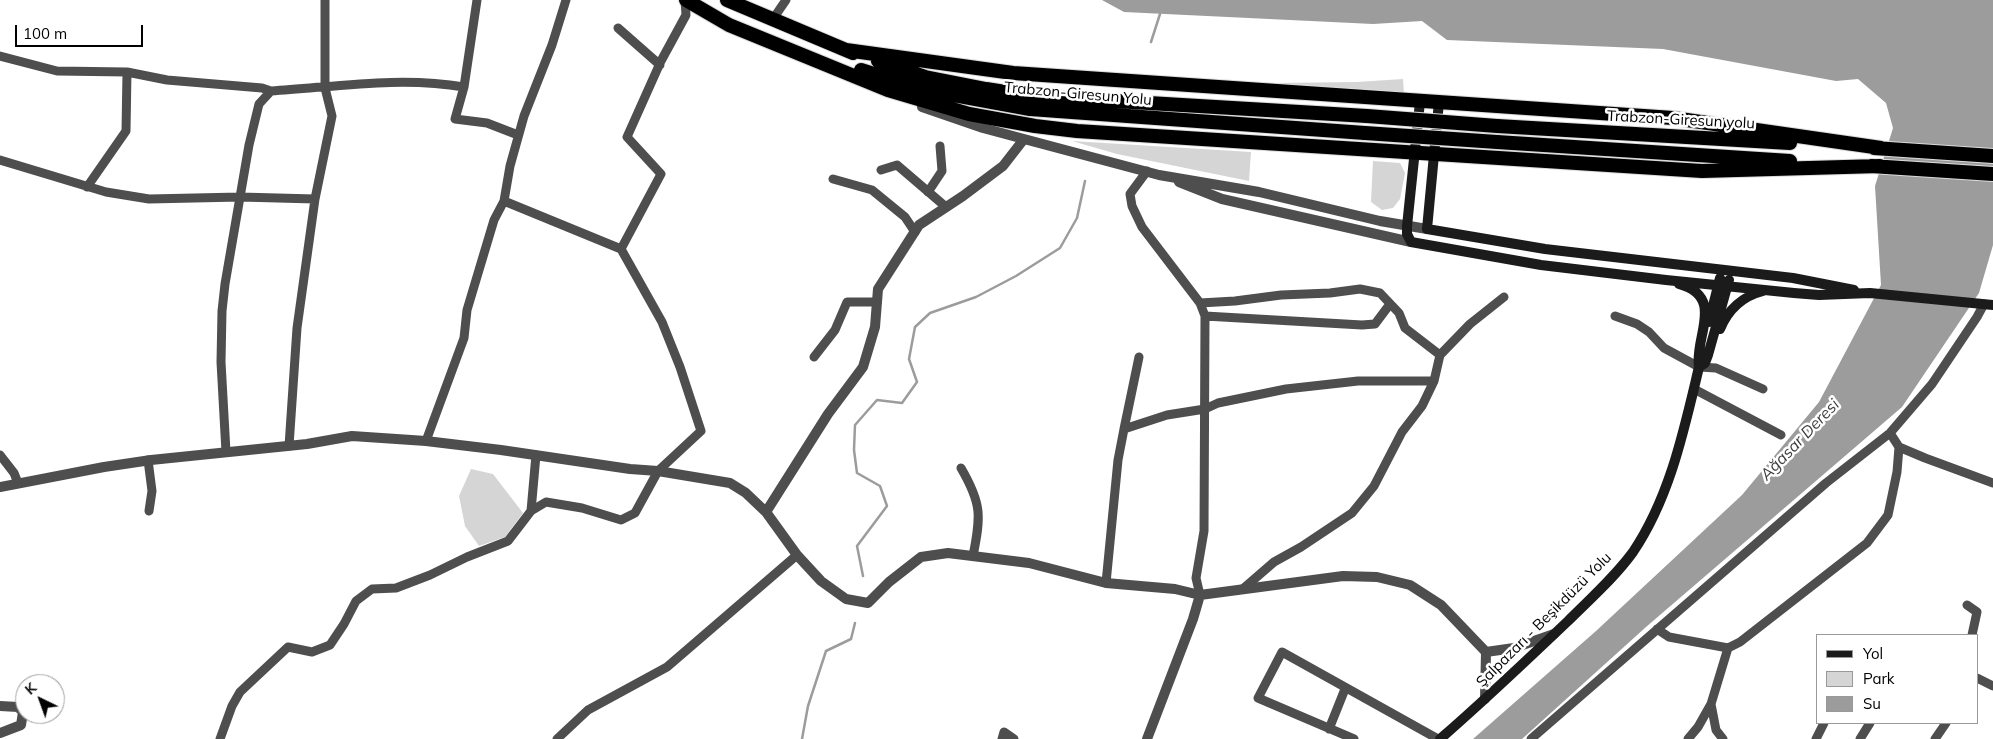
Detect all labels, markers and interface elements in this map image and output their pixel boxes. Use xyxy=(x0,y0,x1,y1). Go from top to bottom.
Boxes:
scale bar xyxy=(18,15,145,47)
text: 100 m xyxy=(23,24,67,43)
street label: Trabzon-Giresun Yolu xyxy=(1003,79,1153,109)
street label: Trabzon-Giresun yolu xyxy=(1607,107,1755,133)
water label: Ağasar Deresi xyxy=(1757,395,1843,485)
street label: Şalpazarı - Beşikdüzü Yolu xyxy=(1473,549,1615,691)
legend xyxy=(1816,634,1978,724)
text: Yol xyxy=(1863,644,1883,663)
text: Park xyxy=(1863,669,1895,688)
north arrow xyxy=(15,674,65,724)
text: K xyxy=(21,679,40,698)
text: Su xyxy=(1863,694,1881,713)

